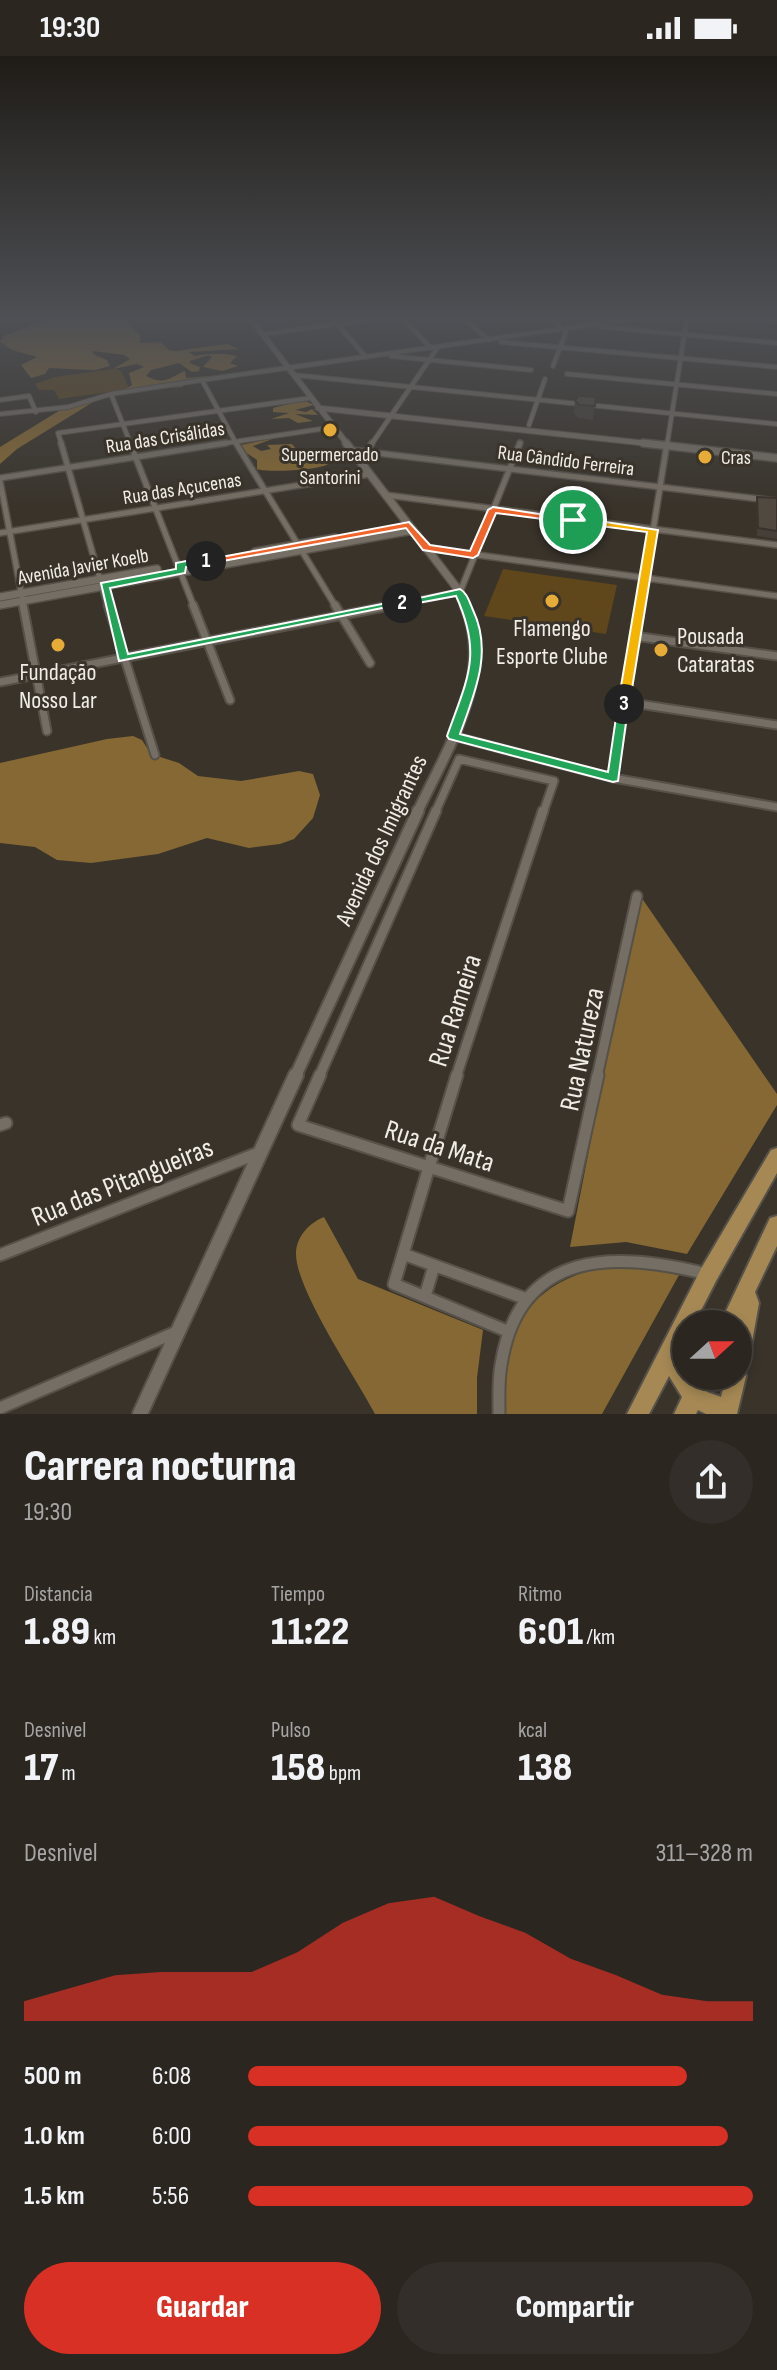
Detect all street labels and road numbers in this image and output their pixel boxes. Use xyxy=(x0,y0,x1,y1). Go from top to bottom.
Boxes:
street label: Rua das Crisálidas xyxy=(104,417,226,459)
street label: Rua Cândido Ferreira xyxy=(496,441,636,481)
street label: Rua das Açucenas xyxy=(121,468,243,510)
street label: Avenida Javier Koelb xyxy=(15,544,151,590)
street label: Avenida dos Imigrantes xyxy=(329,750,434,931)
street label: Rua Rameira xyxy=(422,950,489,1071)
street label: Rua Natureza xyxy=(553,985,612,1114)
street label: Rua da Mata xyxy=(381,1113,499,1180)
street label: Rua das Pitangueiras xyxy=(27,1131,218,1234)

